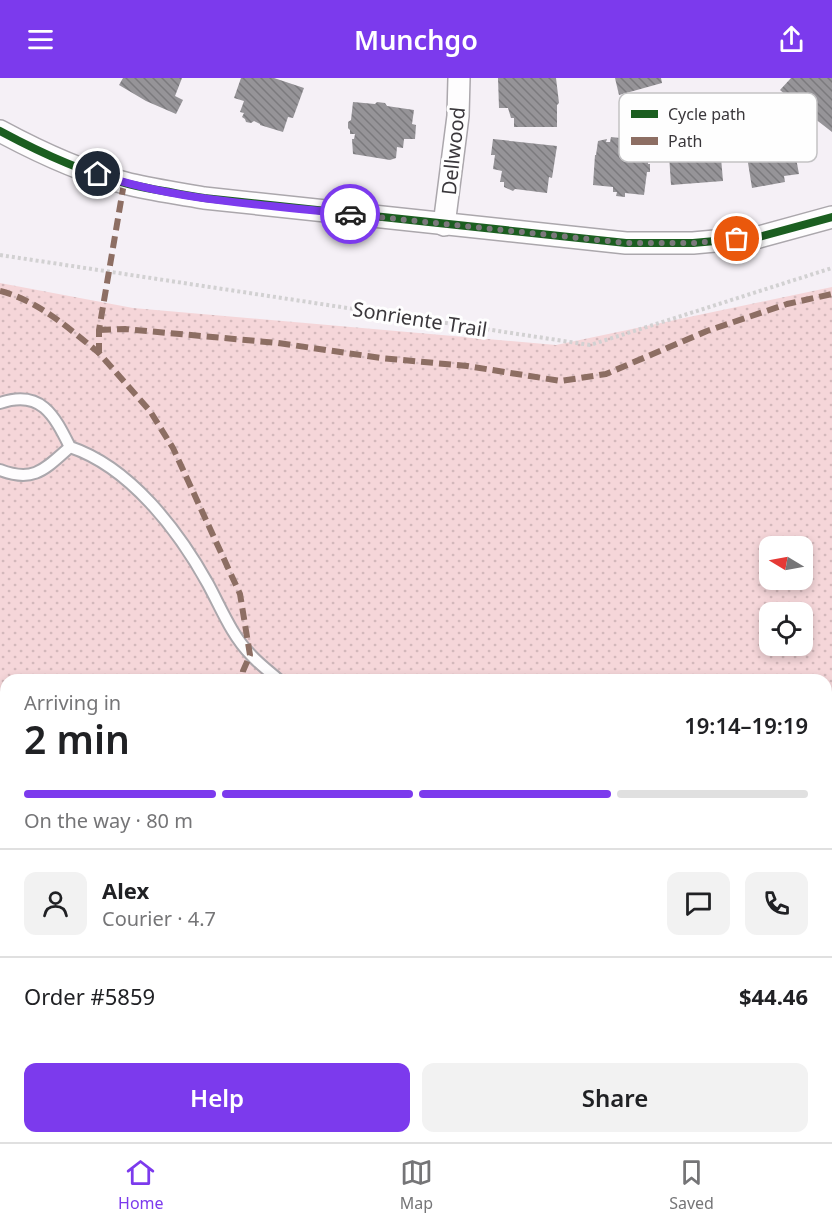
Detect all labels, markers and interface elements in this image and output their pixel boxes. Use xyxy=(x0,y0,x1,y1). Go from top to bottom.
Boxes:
text: Munchgo xyxy=(354,21,478,58)
icon: menu xyxy=(24,23,57,56)
icon: share xyxy=(775,23,808,56)
legend xyxy=(619,93,817,162)
text: Cycle path xyxy=(668,103,746,125)
street label: Dellwood xyxy=(435,106,471,196)
text: Path xyxy=(668,130,702,152)
pin xyxy=(72,148,123,199)
icon: home xyxy=(81,157,114,190)
courier xyxy=(320,184,380,244)
icon: car xyxy=(334,198,367,231)
pin xyxy=(711,213,762,264)
icon: bag xyxy=(720,222,753,255)
street label: Sonriente Trail xyxy=(351,295,489,343)
north arrow xyxy=(759,536,813,590)
map controls xyxy=(759,536,813,656)
button: locate xyxy=(759,602,813,656)
text: Arriving in xyxy=(24,689,121,716)
text: 19:14–19:19 xyxy=(684,710,808,740)
text: 2 min xyxy=(24,712,130,765)
text: On the way · 80 m xyxy=(24,807,193,834)
button: person xyxy=(24,872,87,935)
button: chat xyxy=(667,872,730,935)
button: phone xyxy=(745,872,808,935)
text: Alex xyxy=(102,875,149,905)
text: Courier · 4.7 xyxy=(102,905,216,932)
text: Order #5859 xyxy=(24,981,155,1011)
text: $44.46 xyxy=(739,981,808,1011)
button: Help xyxy=(24,1063,410,1132)
button: Share xyxy=(422,1063,808,1132)
tab: Home xyxy=(118,1156,164,1214)
tab: Map xyxy=(400,1156,433,1214)
tab: Saved xyxy=(669,1156,714,1214)

